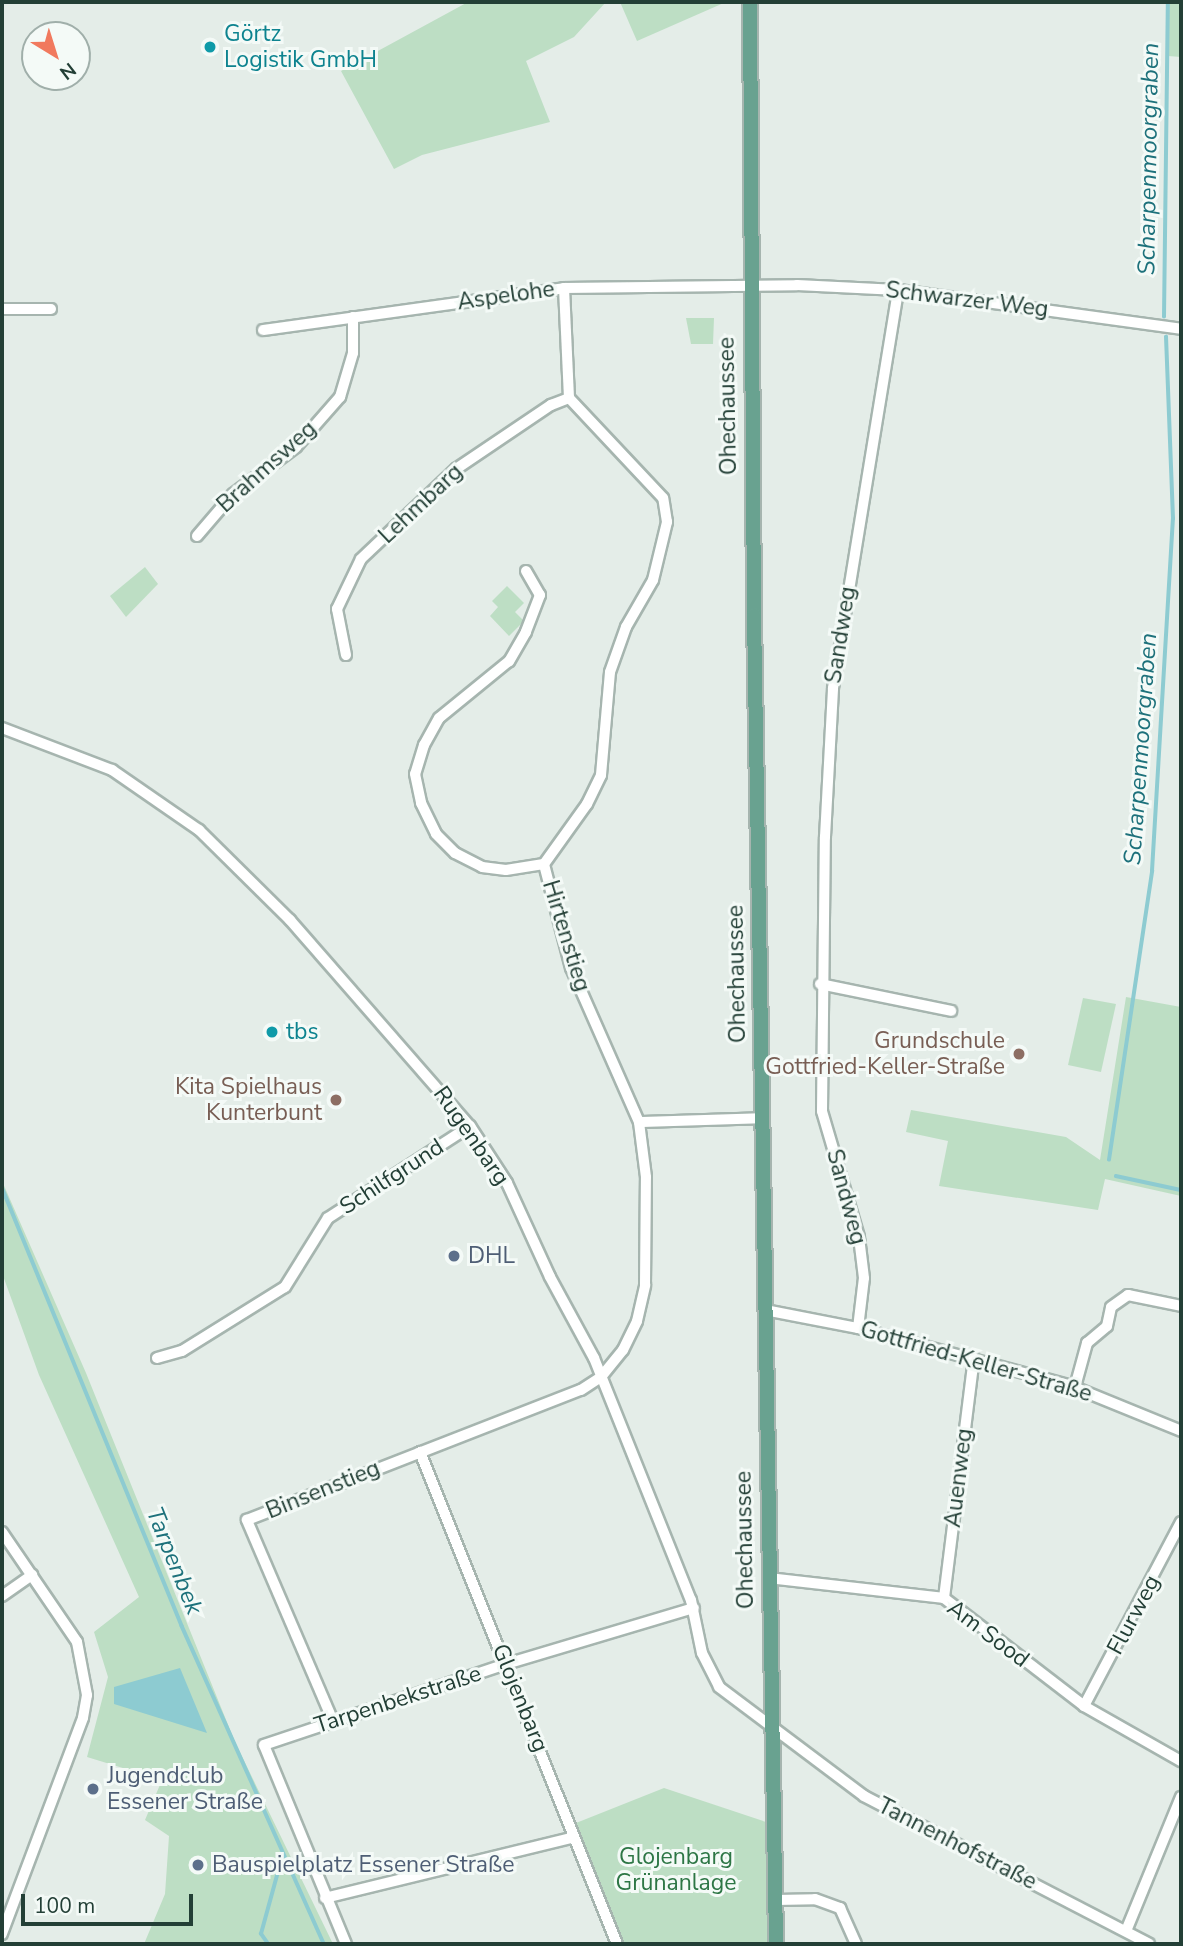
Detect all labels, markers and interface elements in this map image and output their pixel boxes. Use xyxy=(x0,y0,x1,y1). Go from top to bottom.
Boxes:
place label: Görtz Logistik GmbH xyxy=(224,20,377,74)
north arrow xyxy=(21,21,91,91)
marker: Görtz Logistik GmbH xyxy=(202,39,218,55)
water label: Scharpenmoorgraben xyxy=(1133,43,1165,275)
text: N xyxy=(54,56,81,86)
street label: Aspelohe xyxy=(456,276,556,316)
street label: Schwarzer Weg xyxy=(884,276,1050,324)
street label: Ohechaussee xyxy=(713,337,743,475)
street label: Brahmsweg xyxy=(212,415,322,519)
street label: Lehmbarg xyxy=(373,458,469,550)
street label: Sandweg xyxy=(820,585,862,685)
water label: Scharpenmoorgraben xyxy=(1119,632,1163,866)
street label: Hirtenstieg xyxy=(536,877,596,995)
street label: Ohechaussee xyxy=(722,905,752,1043)
place label: tbs xyxy=(286,1018,319,1046)
marker: tbs xyxy=(264,1024,280,1040)
place label: Grundschule Gottfried-Keller-Straße xyxy=(765,1027,1005,1081)
marker: Grundschule Gottfried-Keller-Straße xyxy=(1011,1046,1027,1062)
place label: Kita Spielhaus Kunterbunt xyxy=(175,1073,322,1127)
street label: Rugenbarg xyxy=(427,1081,515,1191)
marker: Kita Spielhaus Kunterbunt xyxy=(328,1092,344,1108)
street label: Schilfgrund xyxy=(335,1133,449,1221)
street label: Sandweg xyxy=(820,1146,872,1248)
place label: DHL xyxy=(468,1242,515,1270)
marker: DHL xyxy=(446,1248,462,1264)
street label: Gottfried-Keller-Straße xyxy=(857,1316,1095,1408)
street label: Auenweg xyxy=(939,1427,979,1529)
street label: Binsenstieg xyxy=(262,1455,384,1525)
street label: Ohechaussee xyxy=(730,1471,760,1609)
water label: Tarpenbek xyxy=(139,1503,209,1619)
street label: Flurweg xyxy=(1102,1570,1166,1660)
street label: Am Sood xyxy=(942,1594,1034,1674)
street label: Glojenbarg xyxy=(486,1640,554,1756)
street label: Tarpenbekstraße xyxy=(311,1660,485,1740)
place label: Jugendclub Essener Straße xyxy=(107,1762,263,1816)
marker: Jugendclub Essener Straße xyxy=(85,1781,101,1797)
street label: Tannenhofstraße xyxy=(873,1792,1041,1896)
park label: Glojenbarg Grünanlage xyxy=(616,1843,736,1897)
place label: Bauspielplatz Essener Straße xyxy=(212,1851,514,1879)
marker: Bauspielplatz Essener Straße xyxy=(190,1857,206,1873)
scale bar xyxy=(24,1880,196,1924)
text: 100 m xyxy=(34,1892,95,1920)

